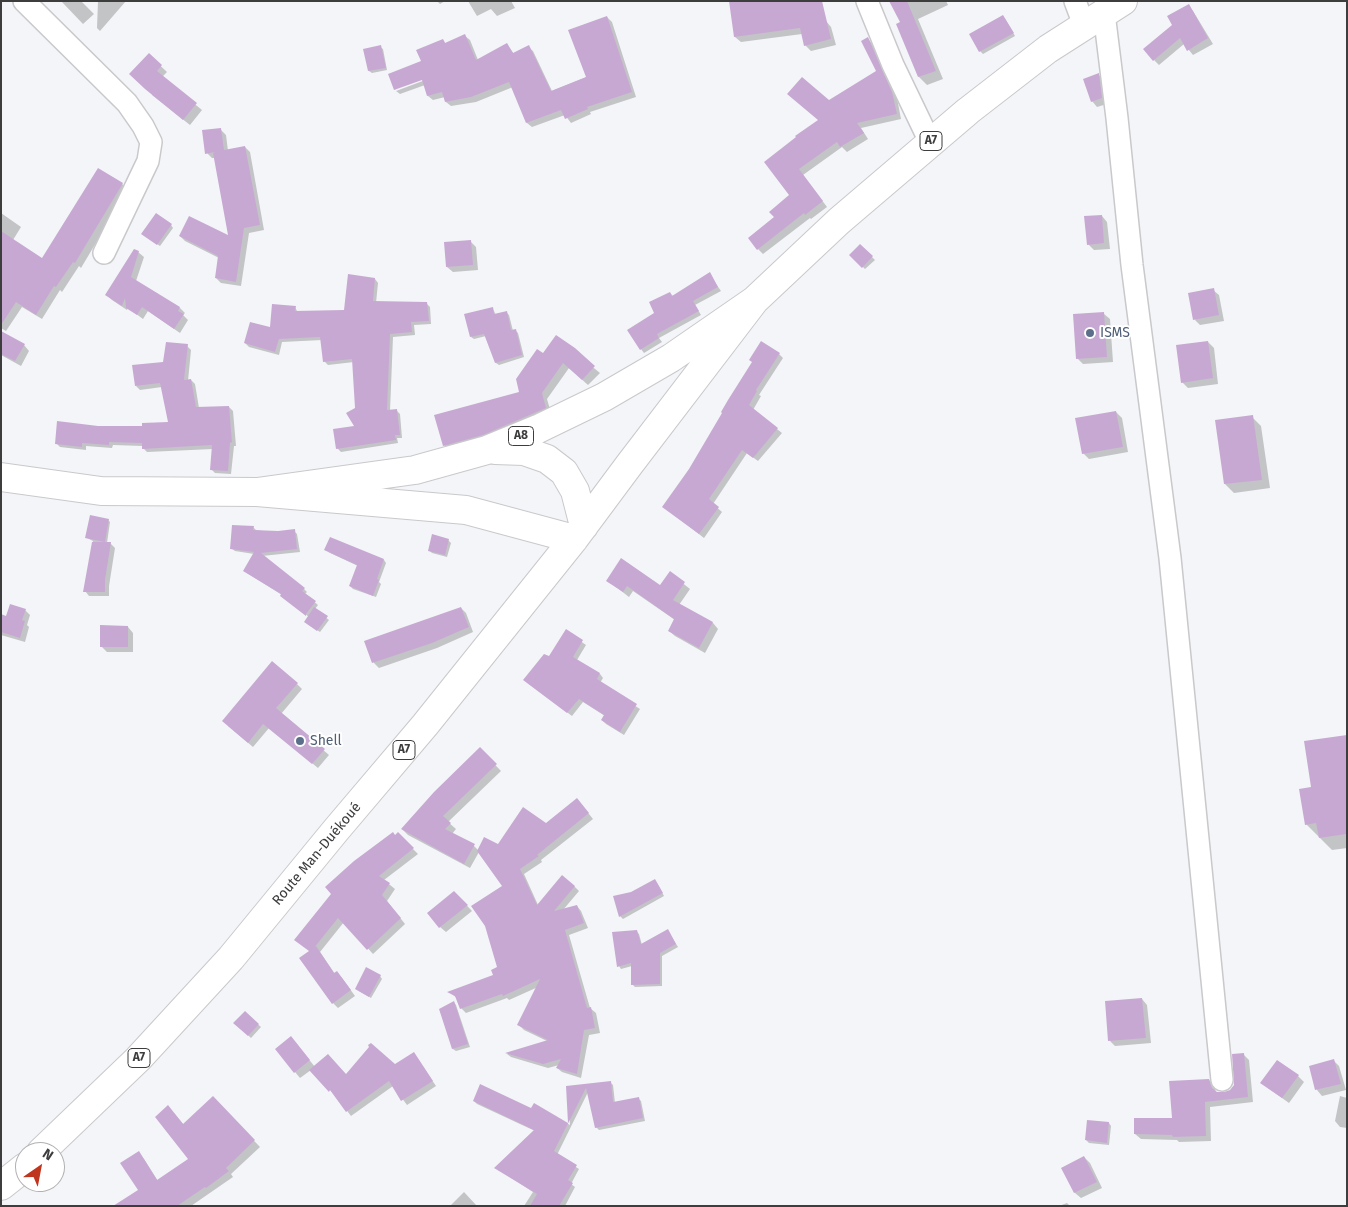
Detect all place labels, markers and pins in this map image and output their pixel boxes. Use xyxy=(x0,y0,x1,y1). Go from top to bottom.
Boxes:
place label: ISMS xyxy=(1100,325,1130,341)
marker: ISMS xyxy=(1084,327,1096,339)
place label: Shell xyxy=(310,733,342,749)
marker: Shell xyxy=(294,735,306,747)

